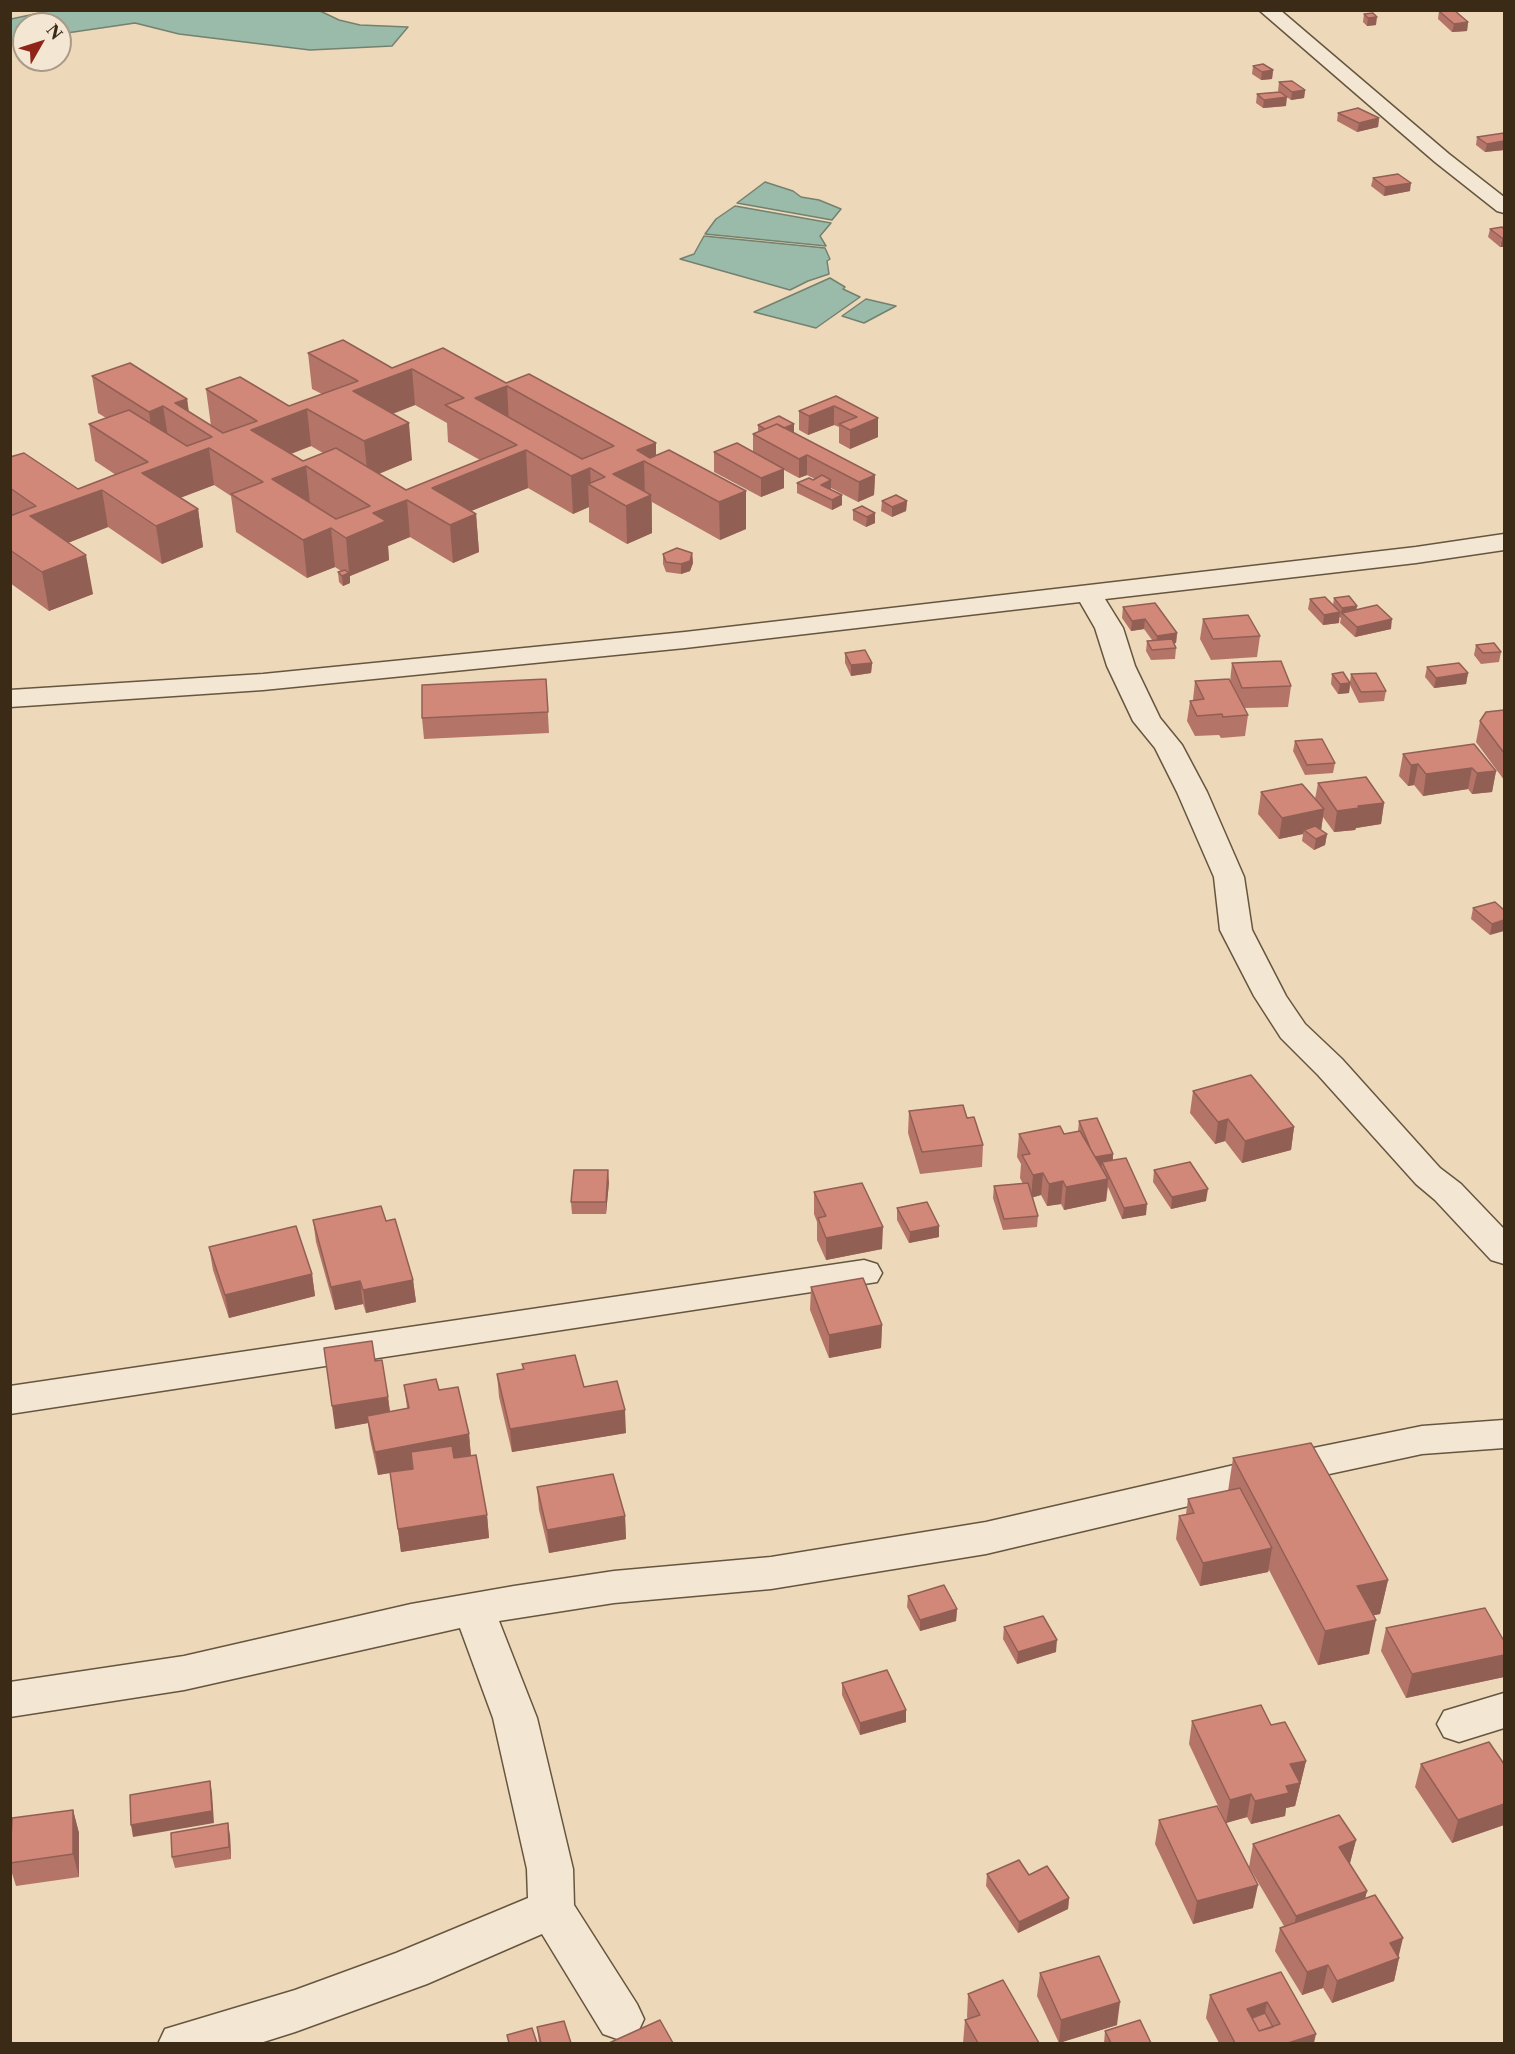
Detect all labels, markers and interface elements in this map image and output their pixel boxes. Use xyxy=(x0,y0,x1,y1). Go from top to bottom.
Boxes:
north arrow xyxy=(12,12,72,72)
text: N xyxy=(42,20,67,44)

